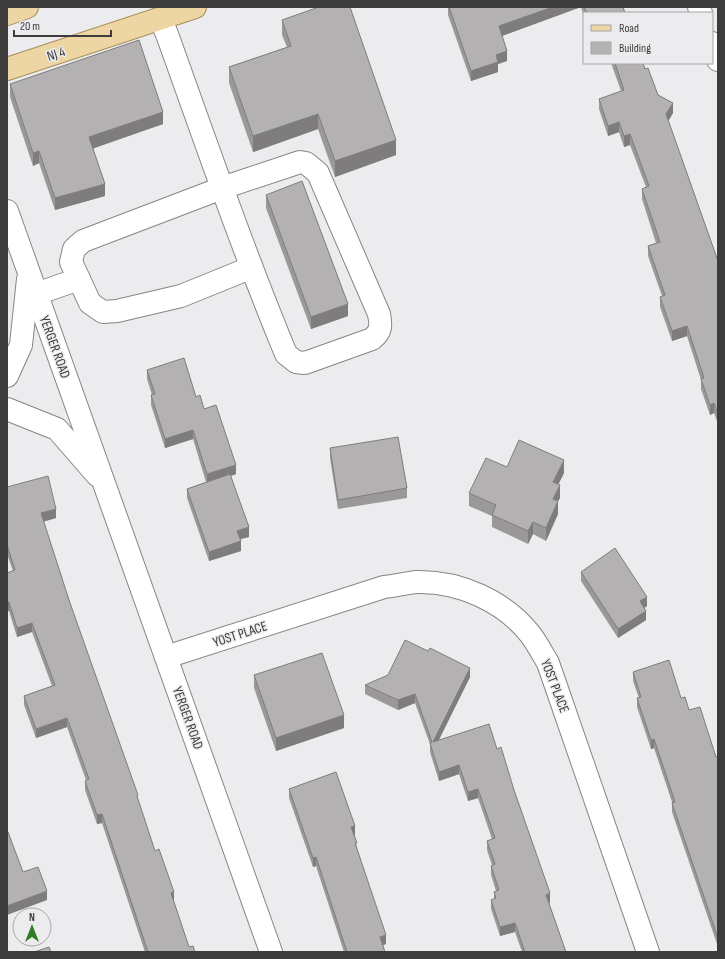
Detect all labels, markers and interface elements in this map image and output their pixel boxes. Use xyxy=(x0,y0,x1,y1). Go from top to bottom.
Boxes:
scale bar xyxy=(14,12,111,38)
legend xyxy=(583,12,713,64)
text: 20 m xyxy=(20,19,40,34)
text: Road xyxy=(619,21,639,36)
text: Building xyxy=(619,41,651,56)
street label: NJ 4 xyxy=(45,43,67,65)
street label: YERGER ROAD xyxy=(36,313,74,381)
street label: YOST PLACE xyxy=(211,617,269,651)
street label: YOST PLACE xyxy=(537,657,573,715)
street label: YERGER ROAD xyxy=(169,684,207,752)
north arrow xyxy=(12,907,52,947)
text: N xyxy=(29,911,35,924)

